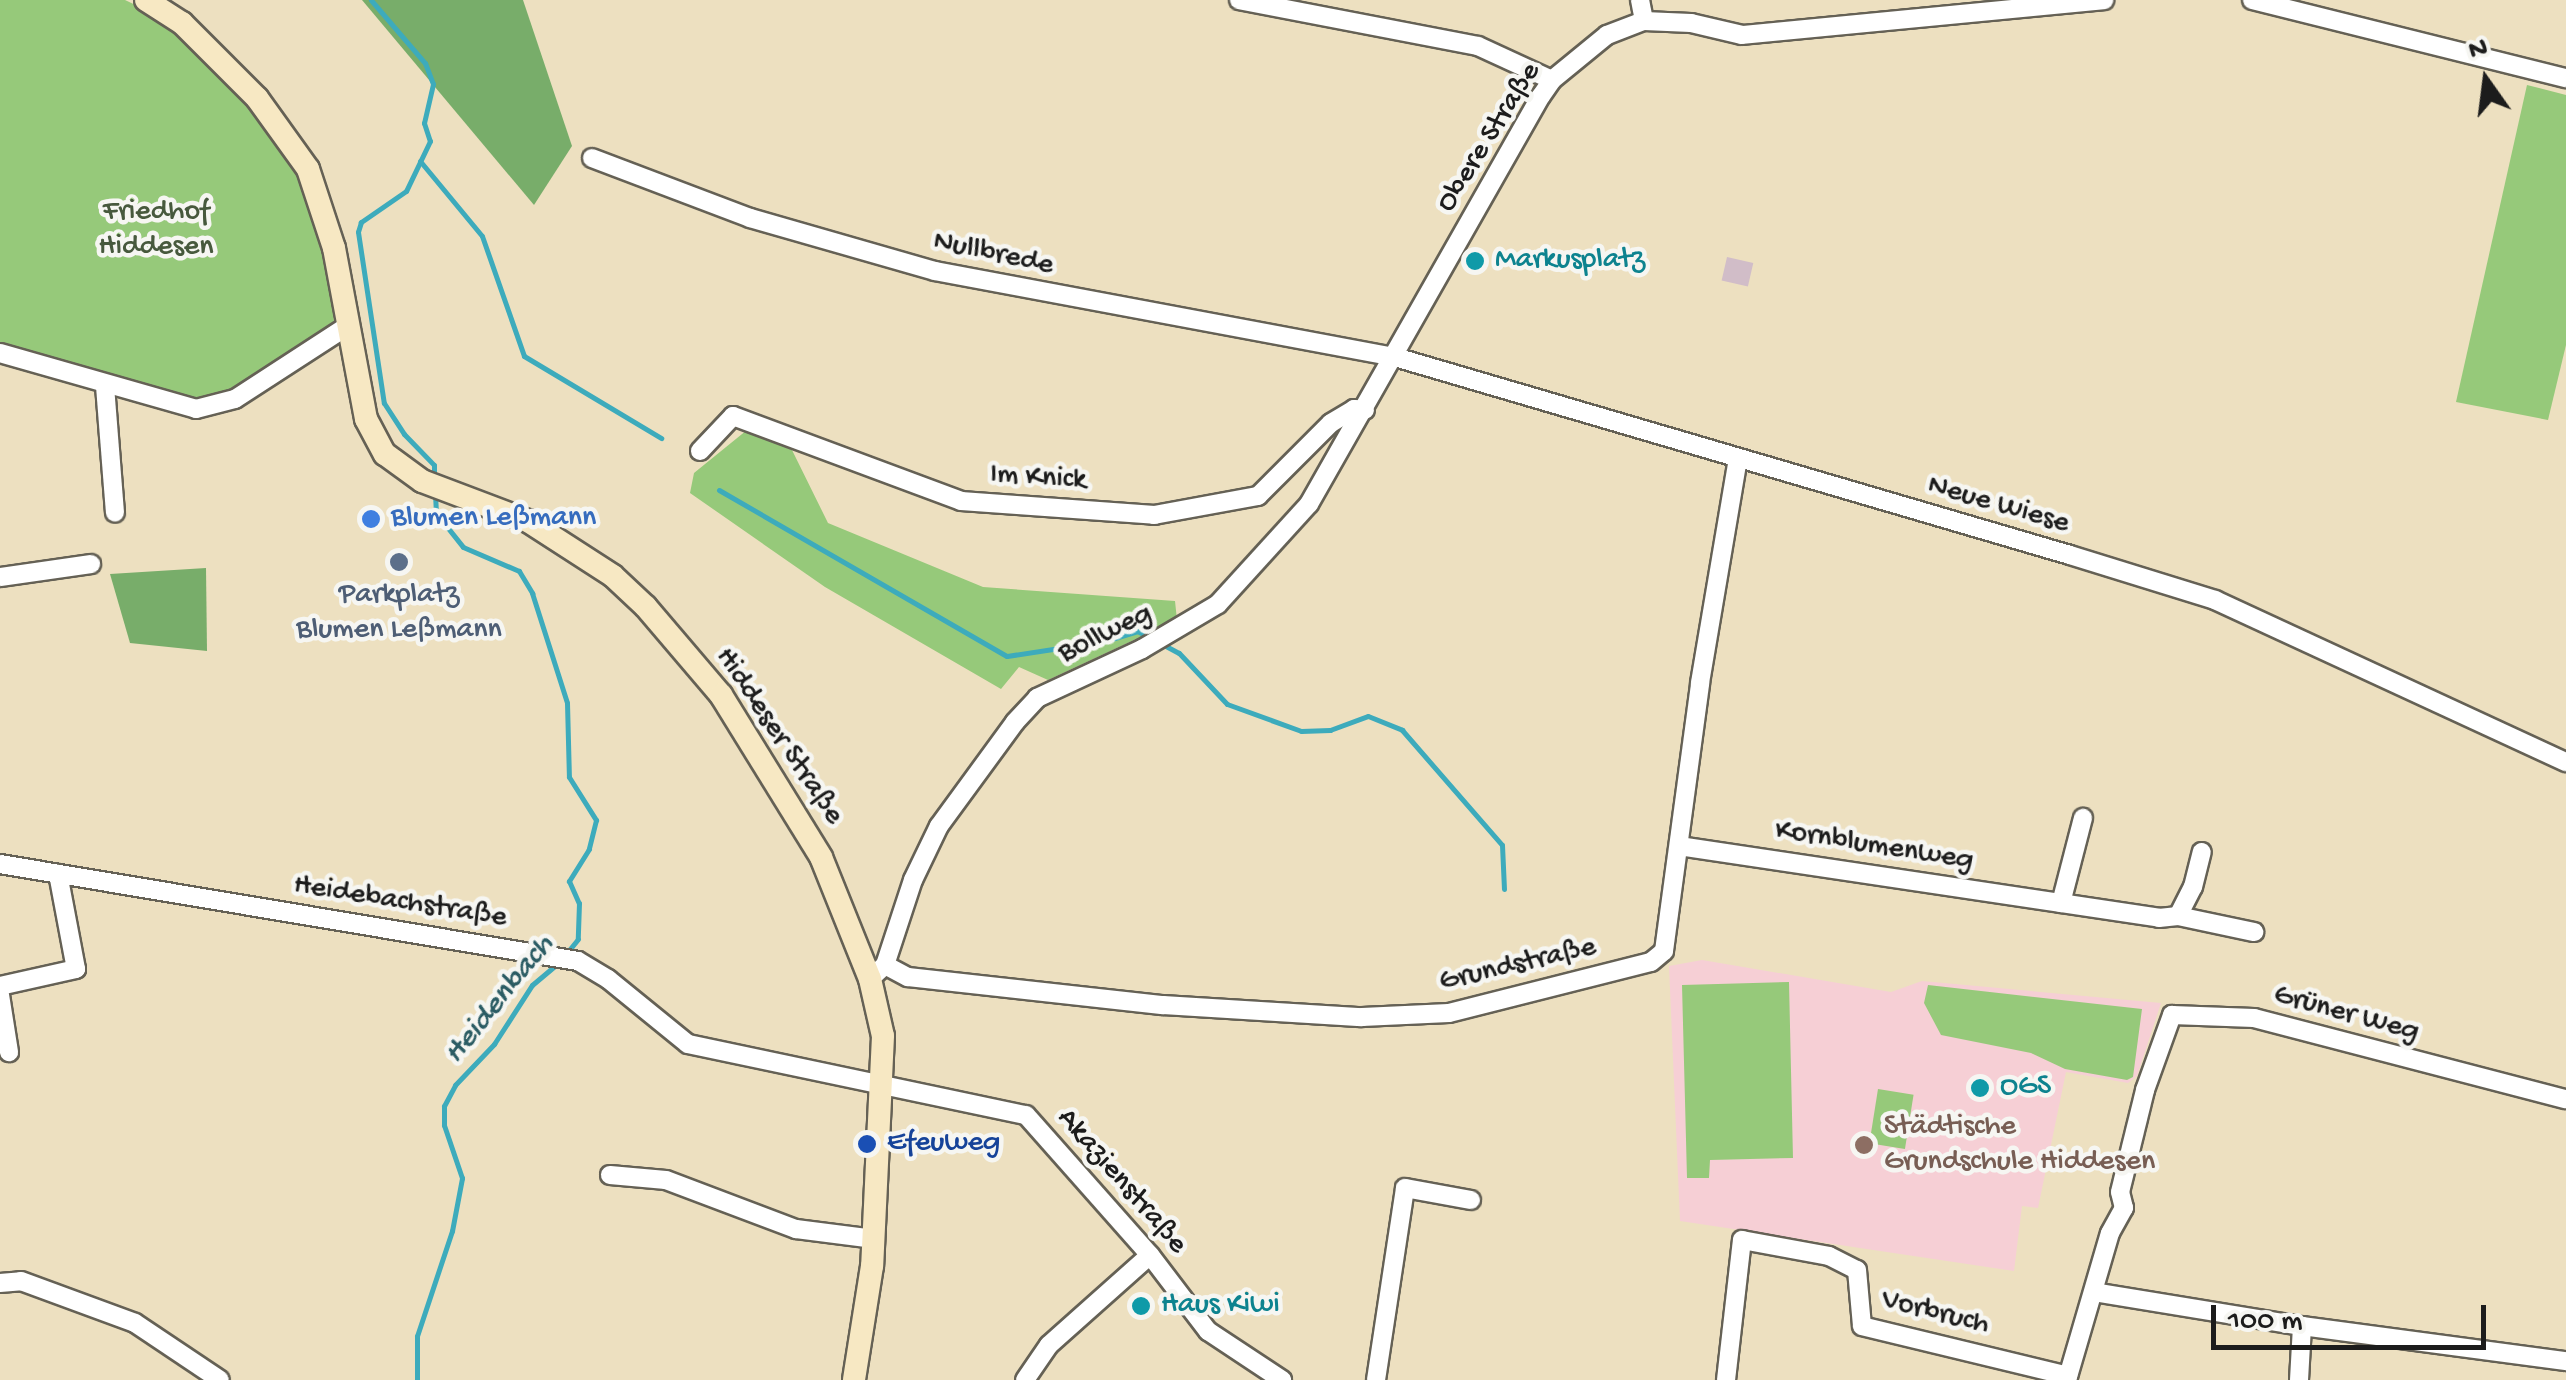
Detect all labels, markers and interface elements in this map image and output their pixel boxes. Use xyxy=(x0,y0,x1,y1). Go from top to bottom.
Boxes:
north arrow xyxy=(2436,30,2536,130)
text: N xyxy=(2466,32,2491,69)
street label: Obere Straße xyxy=(1430,56,1550,220)
park label: Friedhof Hiddesen xyxy=(98,195,214,266)
street label: Nullbrede xyxy=(930,225,1056,285)
place label: Markusplatz xyxy=(1495,243,1645,279)
marker: Markusplatz xyxy=(1464,250,1486,272)
street label: Im Knick xyxy=(989,458,1087,500)
street label: Neue Wiese xyxy=(1923,469,2073,543)
place label: Blumen Leßmann xyxy=(391,501,596,537)
marker: Blumen Leßmann xyxy=(360,508,382,530)
marker: Parkplatz Blumen Leßmann xyxy=(388,551,410,573)
place label: Parkplatz Blumen Leßmann xyxy=(296,578,502,648)
street label: Bollweg xyxy=(1053,597,1159,673)
street label: Hiddeser Straße xyxy=(706,642,850,832)
street label: Kornblumenweg xyxy=(1772,814,1976,880)
street label: Heidebachstraße xyxy=(291,868,509,938)
water label: Heidenbach xyxy=(436,928,564,1072)
street label: Grundstraße xyxy=(1436,930,1600,1002)
street label: Grüner Weg xyxy=(2269,978,2423,1052)
place label: OGS xyxy=(2000,1070,2051,1106)
marker: OGS xyxy=(1969,1077,1991,1099)
street label: Akazienstraße xyxy=(1048,1102,1194,1262)
place label: Städtische Grundschule Hiddesen xyxy=(1884,1110,2155,1180)
place label: Efeuweg xyxy=(887,1126,1000,1162)
marker: Efeuweg xyxy=(856,1133,878,1155)
marker: Städtische Grundschule Hiddesen xyxy=(1853,1134,1875,1156)
street label: Vorbruch xyxy=(1877,1283,1993,1345)
scale bar xyxy=(2216,1285,2491,1347)
place label: Haus Kiwi xyxy=(1161,1288,1280,1324)
marker: Haus Kiwi xyxy=(1130,1295,1152,1317)
text: 100 m xyxy=(2228,1305,2303,1340)

